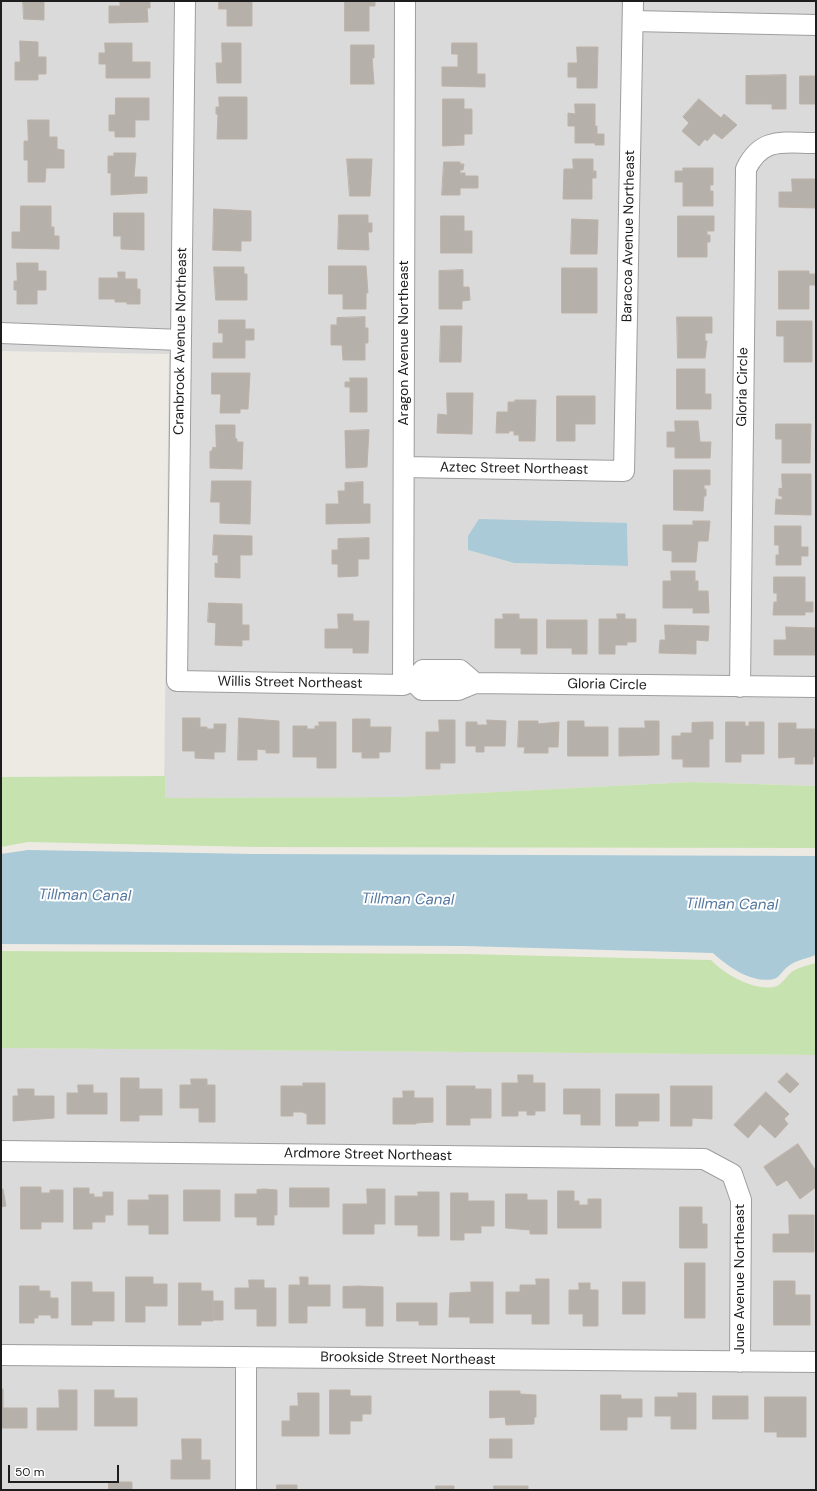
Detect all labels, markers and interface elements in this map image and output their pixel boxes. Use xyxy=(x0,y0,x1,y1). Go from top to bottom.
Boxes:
street label: Baracoa Avenue Northeast xyxy=(619,150,639,322)
street label: Cranbrook Avenue Northeast xyxy=(171,247,191,435)
street label: Aragon Avenue Northeast xyxy=(396,260,412,426)
street label: Gloria Circle xyxy=(734,347,752,427)
street label: Aztec Street Northeast xyxy=(440,459,588,479)
street label: Willis Street Northeast xyxy=(217,673,363,693)
street label: Gloria Circle xyxy=(567,676,647,694)
water label: Tillman Canal xyxy=(39,886,131,906)
water label: Tillman Canal xyxy=(362,890,454,910)
water label: Tillman Canal xyxy=(686,895,778,915)
street label: Ardmore Street Northeast xyxy=(284,1145,452,1165)
street label: June Avenue Northeast xyxy=(732,1204,748,1354)
street label: Brookside Street Northeast xyxy=(320,1349,496,1369)
scale bar xyxy=(10,1457,121,1483)
text: 50 m xyxy=(15,1464,44,1480)

